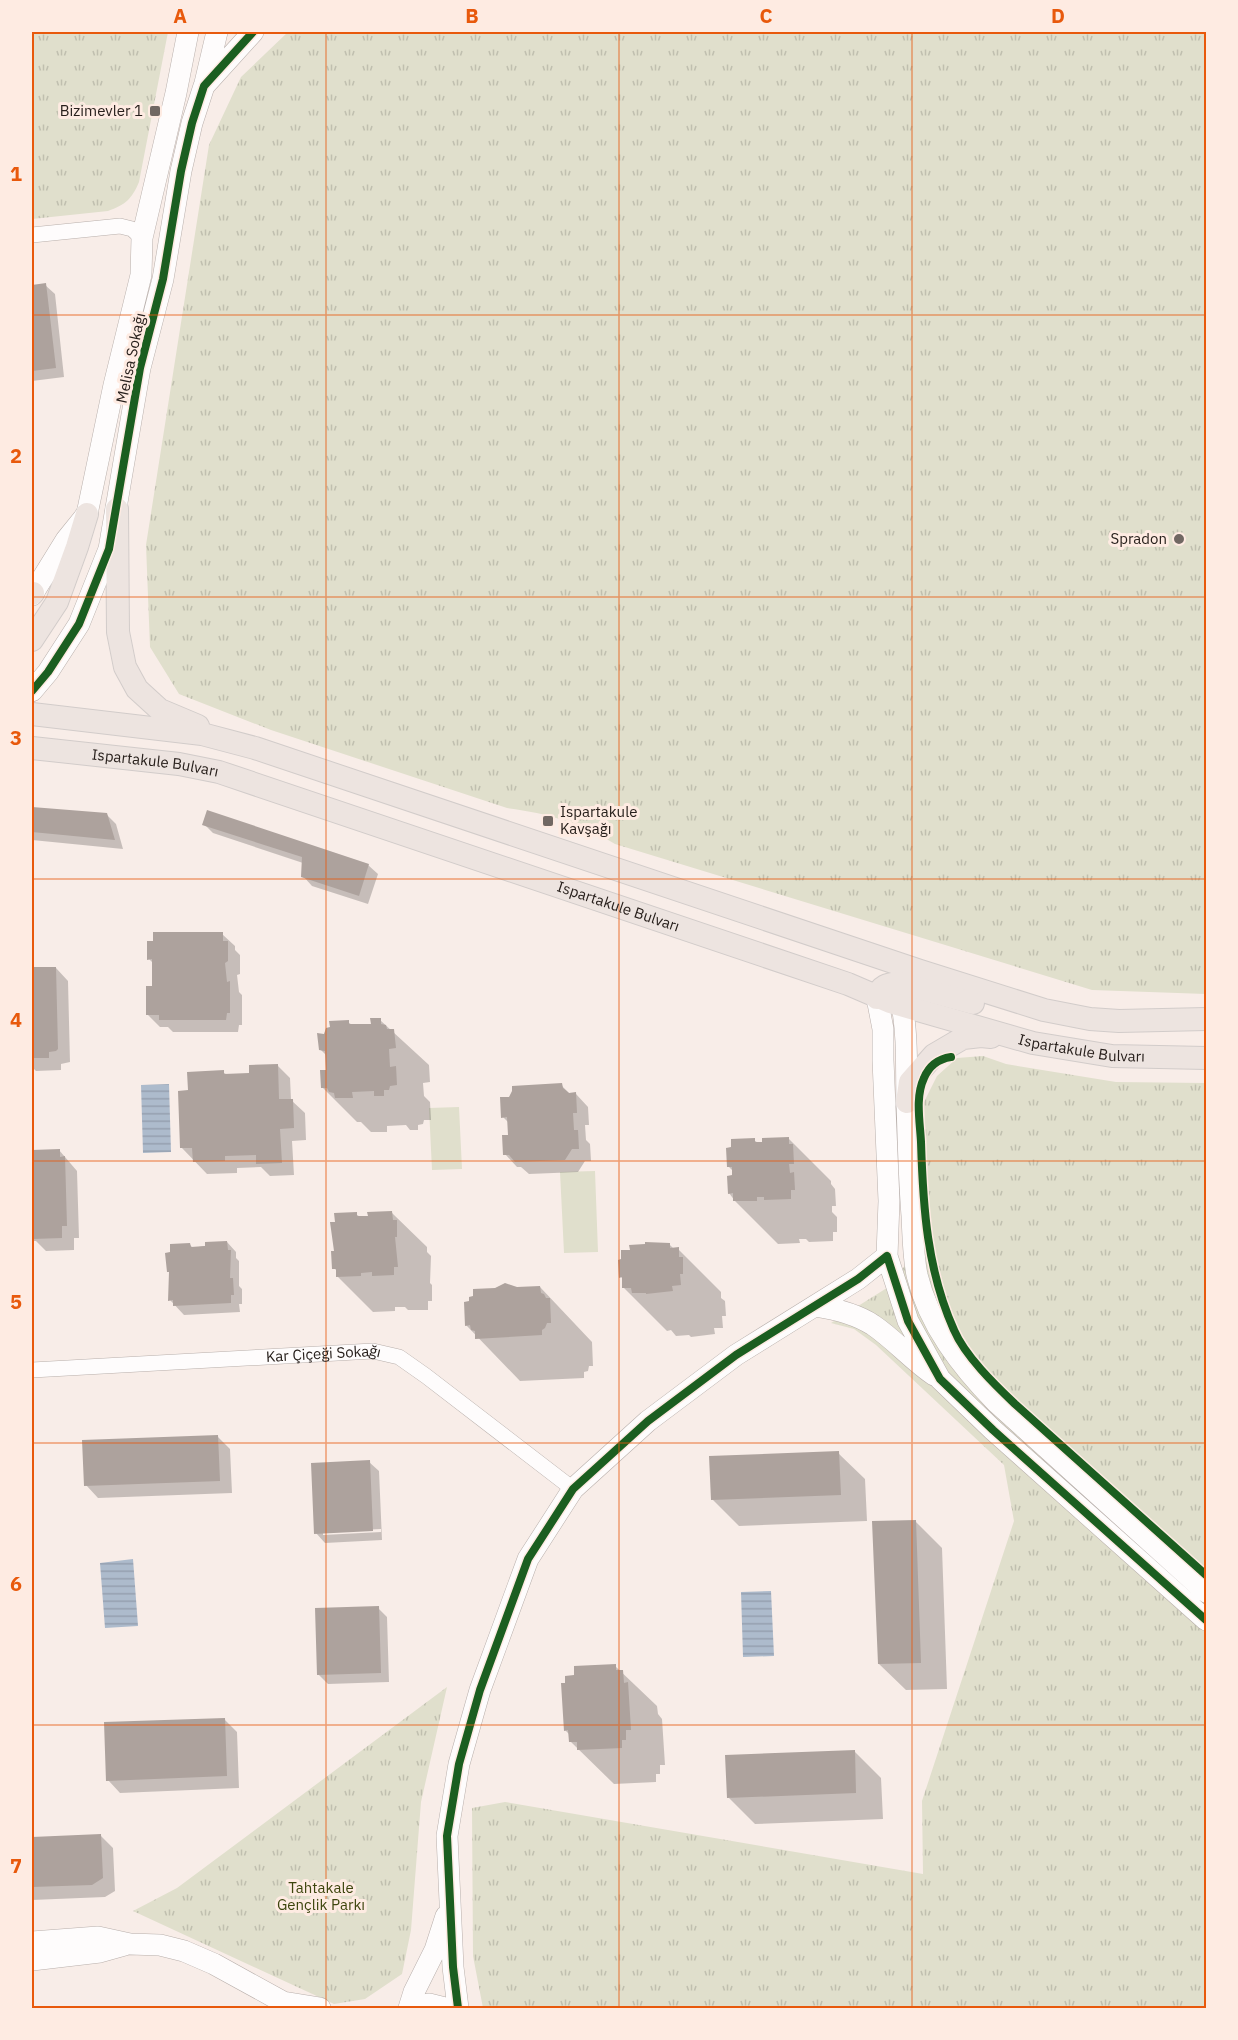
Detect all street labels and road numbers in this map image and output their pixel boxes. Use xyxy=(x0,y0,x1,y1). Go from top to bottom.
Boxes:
street label: Melisa Sokağı xyxy=(112,311,149,405)
street label: Ispartakule Bulvarı xyxy=(91,745,220,781)
street label: Ispartakule Bulvarı xyxy=(555,877,682,936)
street label: Ispartakule Bulvarı xyxy=(1016,1029,1145,1066)
street label: Kar Çiçeği Sokağı xyxy=(265,1340,383,1366)

